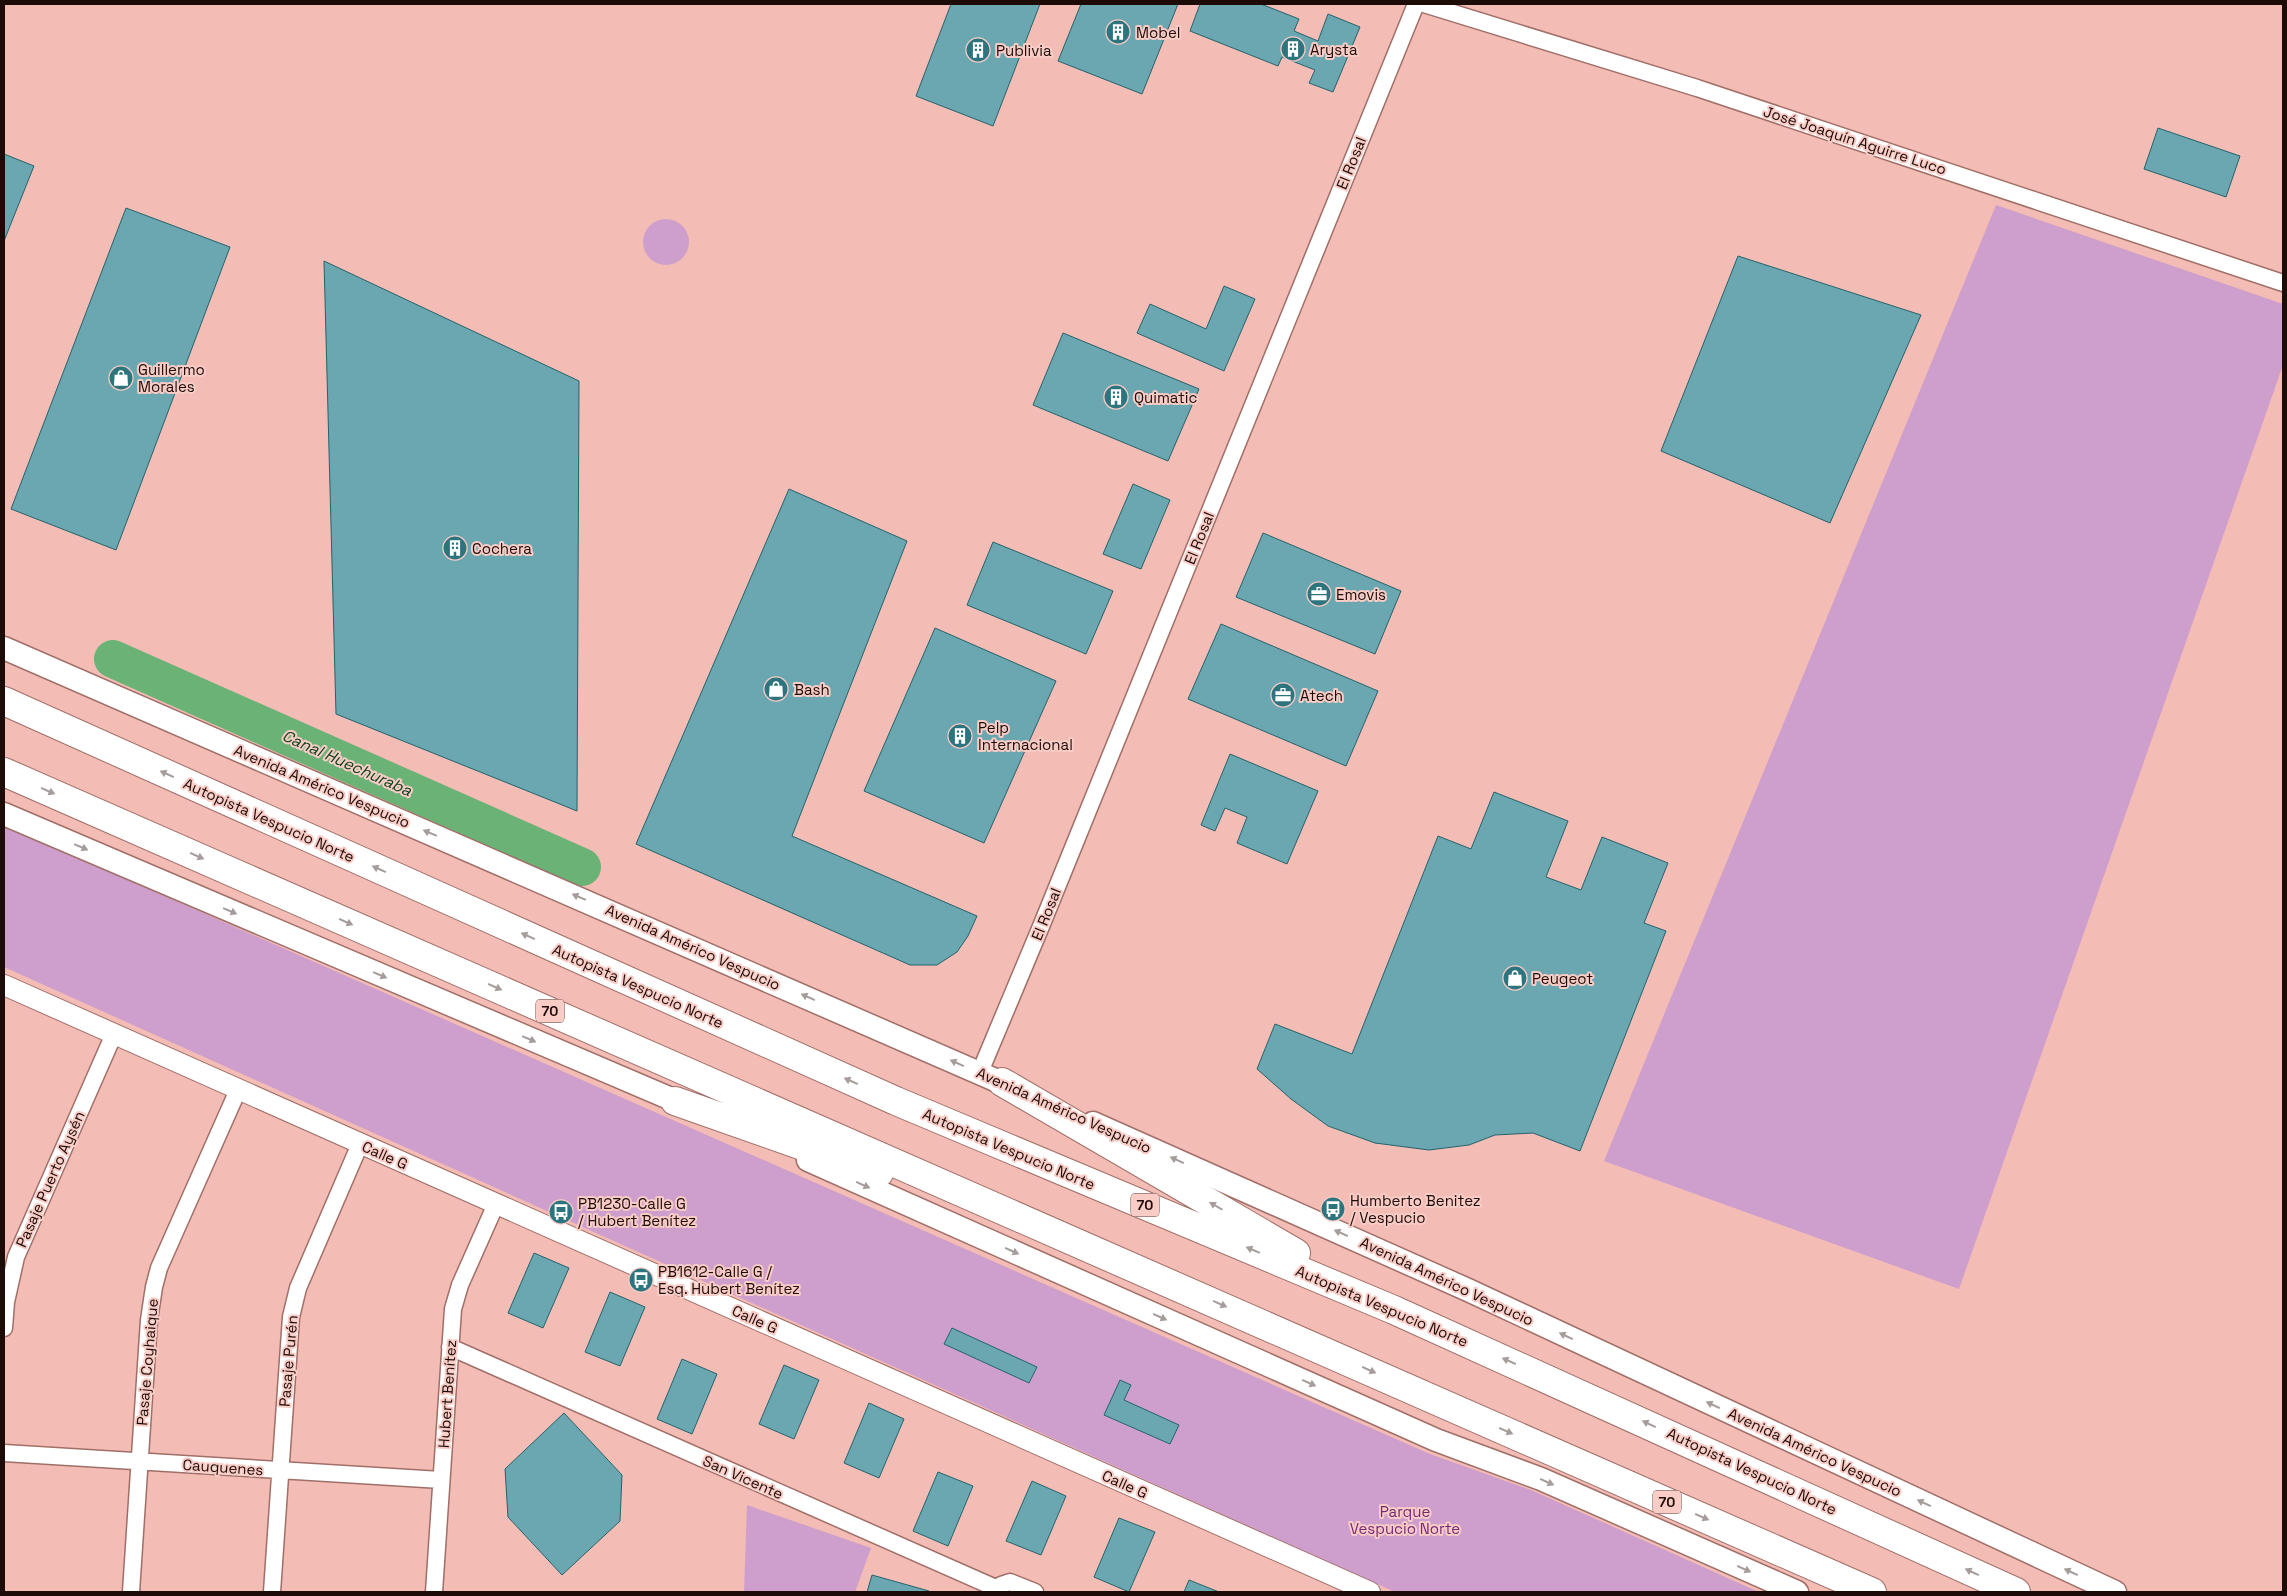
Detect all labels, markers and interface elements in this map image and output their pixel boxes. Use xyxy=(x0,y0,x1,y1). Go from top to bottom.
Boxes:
building icon: Mobel xyxy=(1105,19,1131,45)
place label: Mobel xyxy=(1136,23,1180,42)
building icon: Arysta xyxy=(1280,36,1306,62)
building icon: Publivia xyxy=(965,37,991,63)
place label: Arysta xyxy=(1310,40,1358,59)
place label: Publivia xyxy=(996,41,1052,60)
street label: José Joaquín Aguirre Luco xyxy=(1761,101,1949,179)
street label: El Rosal xyxy=(1332,134,1370,192)
place label: Guillermo Morales xyxy=(138,360,205,396)
shop icon: Guillermo Morales xyxy=(108,365,134,391)
building icon: Quimatic xyxy=(1103,384,1129,410)
place label: Quimatic xyxy=(1134,388,1198,407)
street label: El Rosal xyxy=(1180,509,1218,567)
building icon: Cochera xyxy=(442,535,468,561)
place label: Cochera xyxy=(472,539,532,558)
office icon: Emovis xyxy=(1306,581,1332,607)
place label: Emovis xyxy=(1336,585,1386,604)
shop icon: Bash xyxy=(763,676,789,702)
place label: Bash xyxy=(794,680,830,699)
office icon: Atech xyxy=(1270,682,1296,708)
place label: Atech xyxy=(1300,686,1343,705)
place label: Pelp Internacional xyxy=(978,718,1073,754)
building icon: Pelp Internacional xyxy=(947,723,973,749)
water label: Canal Huechuraba xyxy=(279,725,416,801)
street label: Avenida Américo Vespucio xyxy=(231,740,413,832)
one-way arrow xyxy=(160,770,174,778)
street label: Autopista Vespucio Norte xyxy=(181,774,358,866)
one-way arrow xyxy=(41,788,55,796)
one-way arrow xyxy=(423,828,437,836)
one-way arrow xyxy=(74,844,88,852)
one-way arrow xyxy=(190,853,204,861)
one-way arrow xyxy=(372,865,386,873)
street label: El Rosal xyxy=(1027,885,1065,943)
one-way arrow xyxy=(572,893,586,901)
street label: Avenida Américo Vespucio xyxy=(603,900,783,994)
one-way arrow xyxy=(223,907,237,915)
one-way arrow xyxy=(339,918,353,926)
one-way arrow xyxy=(520,931,535,940)
street label: Autopista Vespucio Norte xyxy=(550,940,727,1032)
shop icon: Peugeot xyxy=(1502,965,1528,991)
place label: Peugeot xyxy=(1532,969,1593,988)
one-way arrow xyxy=(373,971,387,979)
one-way arrow xyxy=(488,983,502,991)
one-way arrow xyxy=(801,993,815,1001)
road number: 70 xyxy=(536,999,564,1022)
one-way arrow xyxy=(522,1035,536,1043)
one-way arrow xyxy=(950,1058,964,1066)
street label: Avenida Américo Vespucio xyxy=(974,1063,1154,1157)
one-way arrow xyxy=(844,1077,858,1085)
street label: Autopista Vespucio Norte xyxy=(920,1104,1098,1194)
street label: Pasaje Puerto Aysén xyxy=(11,1108,89,1250)
street label: Calle G xyxy=(359,1137,411,1173)
one-way arrow xyxy=(1170,1155,1184,1163)
one-way arrow xyxy=(856,1181,870,1189)
place label: Humberto Benitez / Vespucio xyxy=(1350,1191,1481,1227)
place label: PB1230-Calle G / Hubert Benítez xyxy=(578,1194,696,1230)
road number: 70 xyxy=(1131,1194,1159,1216)
bus stop icon: Humberto Benitez / Vespucio xyxy=(1320,1196,1346,1222)
bus stop icon: PB1230-Calle G / Hubert Benítez xyxy=(548,1199,574,1225)
one-way arrow xyxy=(1209,1202,1223,1211)
one-way arrow xyxy=(1334,1229,1348,1237)
street label: Avenida Américo Vespucio xyxy=(1357,1232,1537,1330)
one-way arrow xyxy=(1246,1246,1260,1254)
one-way arrow xyxy=(1005,1247,1019,1255)
street label: Autopista Vespucio Norte xyxy=(1293,1261,1471,1351)
place label: PB1612-Calle G / Esq. Hubert Benítez xyxy=(658,1262,800,1298)
bus stop icon: PB1612-Calle G / Esq. Hubert Benítez xyxy=(628,1267,654,1293)
street label: Pasaje Coyhaique xyxy=(132,1297,162,1426)
street label: Calle G xyxy=(729,1301,781,1337)
one-way arrow xyxy=(1213,1301,1227,1309)
one-way arrow xyxy=(1153,1313,1167,1321)
street label: Pasaje Purén xyxy=(275,1314,301,1408)
one-way arrow xyxy=(1559,1332,1573,1340)
street label: Hubert Benítez xyxy=(434,1339,460,1449)
one-way arrow xyxy=(1502,1357,1516,1365)
one-way arrow xyxy=(1362,1367,1376,1375)
one-way arrow xyxy=(1302,1380,1316,1388)
one-way arrow xyxy=(1706,1400,1720,1408)
street label: Avenida Américo Vespucio xyxy=(1725,1403,1905,1501)
one-way arrow xyxy=(1642,1420,1656,1428)
street label: Autopista Vespucio Norte xyxy=(1664,1423,1840,1519)
one-way arrow xyxy=(1499,1427,1513,1435)
street label: San Vicente xyxy=(700,1451,786,1503)
street label: Cauquenes xyxy=(182,1455,264,1479)
street label: Calle G xyxy=(1099,1466,1151,1502)
one-way arrow xyxy=(1540,1478,1554,1486)
road number: 70 xyxy=(1653,1490,1681,1514)
one-way arrow xyxy=(1917,1499,1931,1507)
park label: Parque Vespucio Norte xyxy=(1350,1502,1460,1538)
one-way arrow xyxy=(1695,1514,1709,1522)
one-way arrow xyxy=(1737,1565,1751,1573)
one-way arrow xyxy=(2064,1567,2078,1575)
one-way arrow xyxy=(1965,1568,1979,1576)

